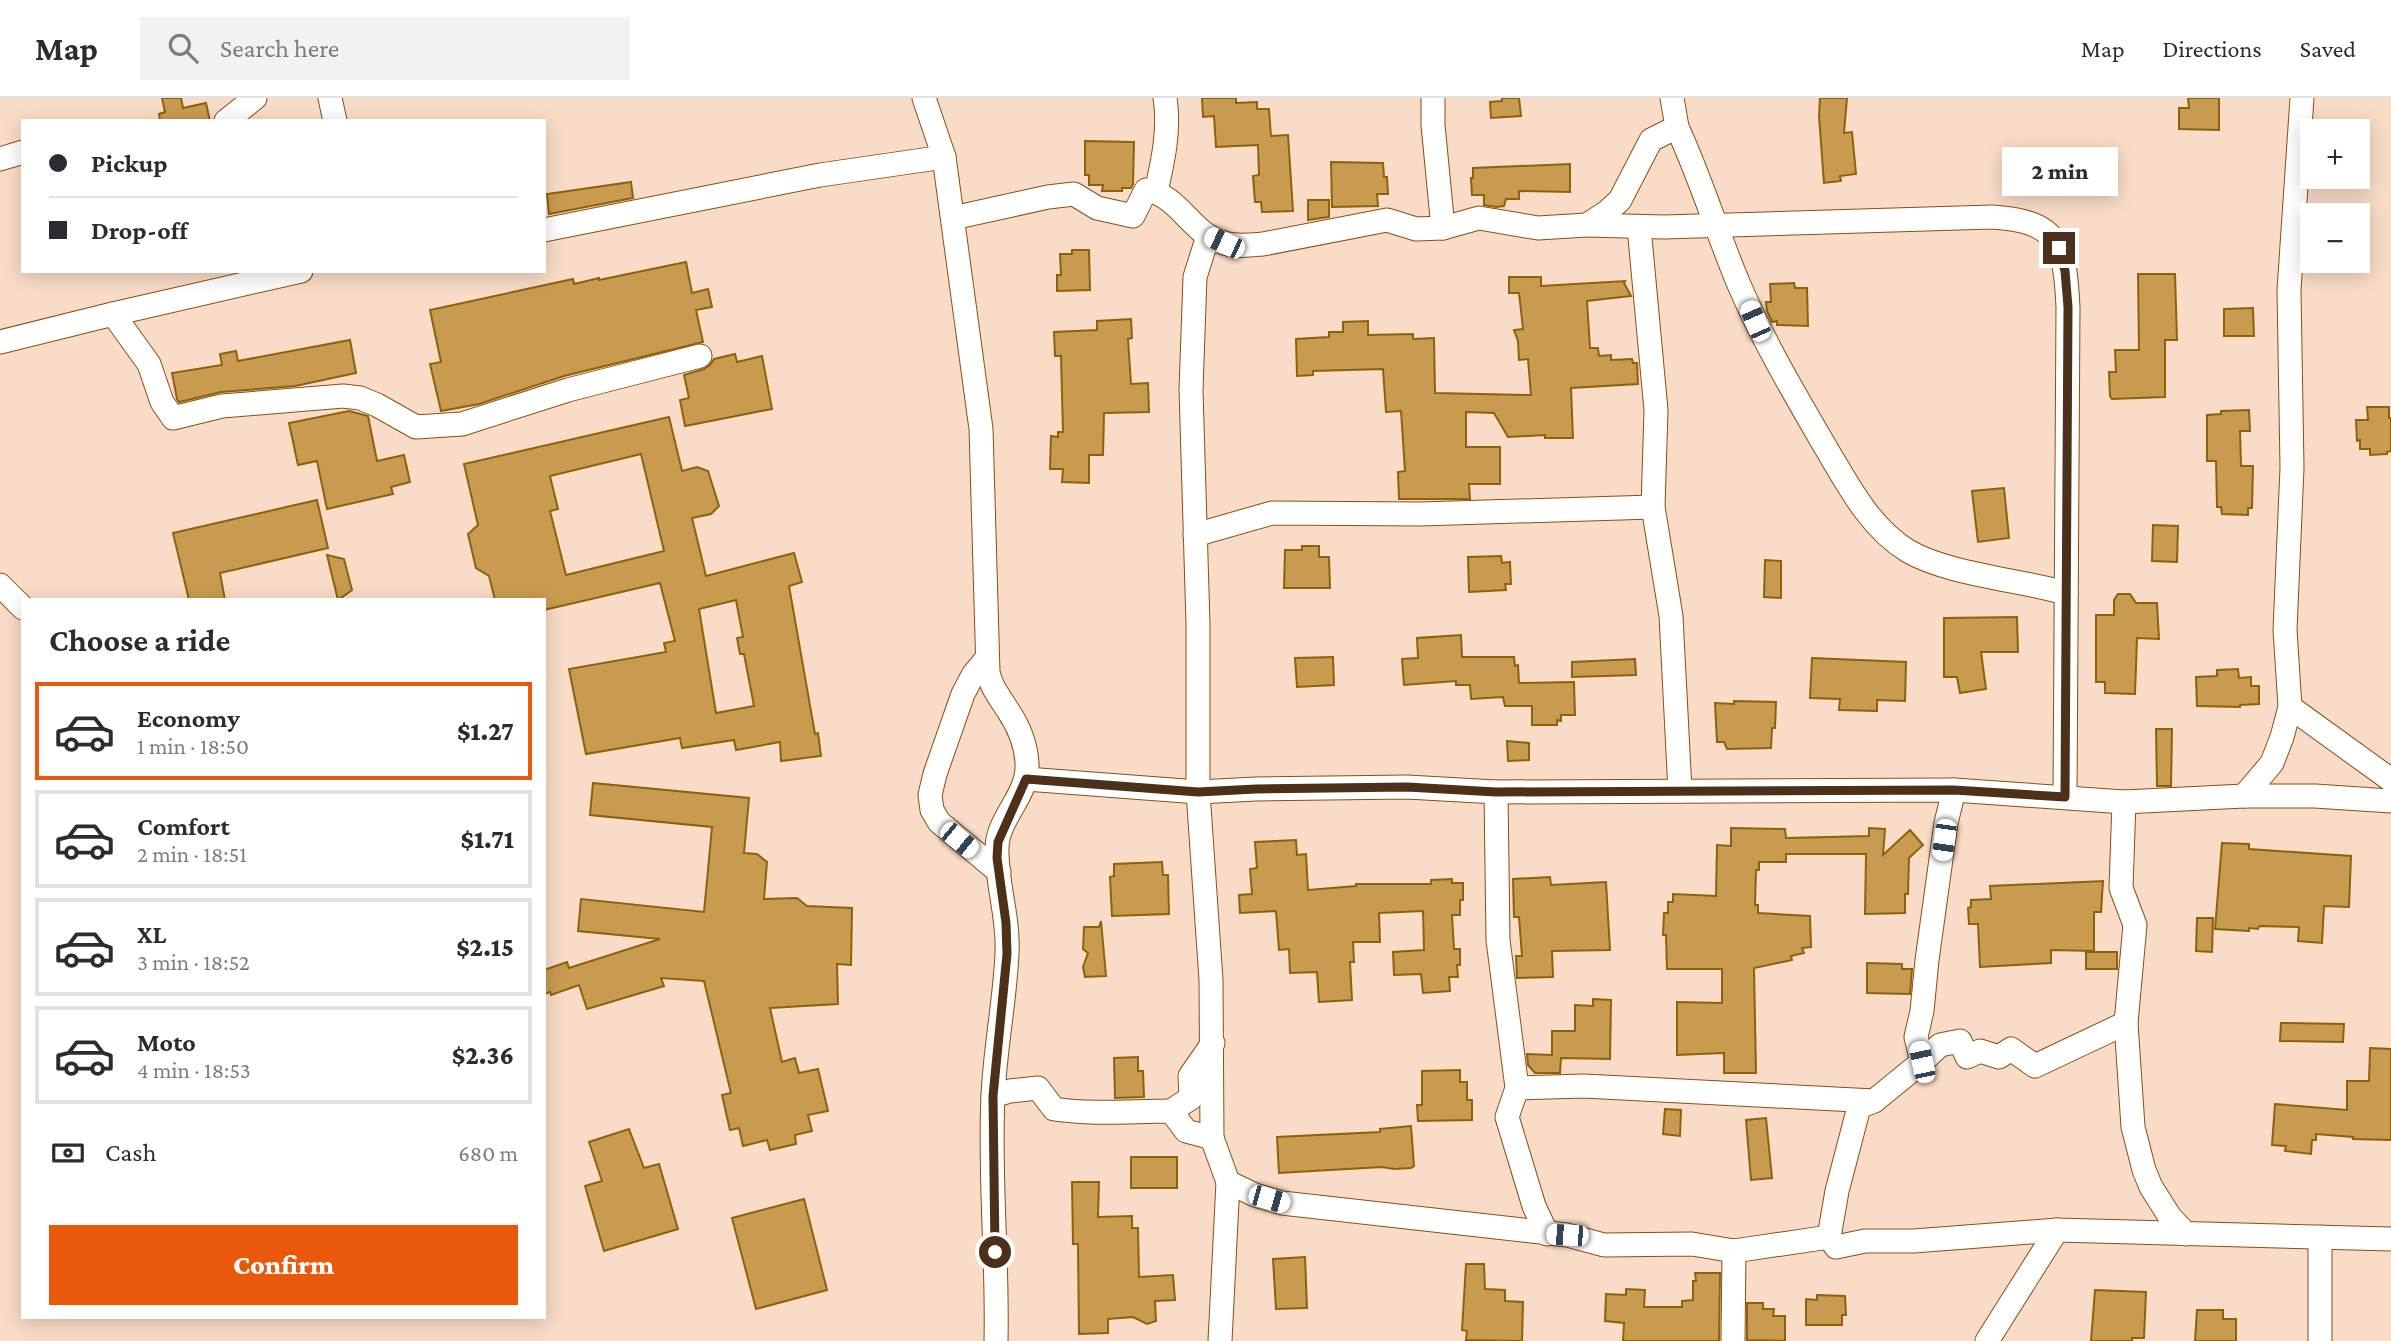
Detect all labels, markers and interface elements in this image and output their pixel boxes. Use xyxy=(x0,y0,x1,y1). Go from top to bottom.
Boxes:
search box xyxy=(140,17,630,80)
icon: search xyxy=(164,29,202,67)
text: Map xyxy=(35,30,98,67)
text: Search here xyxy=(220,34,339,63)
text: Map xyxy=(2081,35,2125,62)
text: Directions xyxy=(2163,35,2262,62)
text: Saved xyxy=(2300,35,2356,62)
map controls xyxy=(2300,119,2370,273)
button: + xyxy=(2300,119,2370,189)
callout: 2 min xyxy=(2001,146,2117,195)
text: Pickup xyxy=(91,149,168,178)
text: 2 min xyxy=(2032,158,2088,184)
button: − xyxy=(2300,203,2370,273)
text: Drop-off xyxy=(91,216,188,245)
car xyxy=(1201,225,1248,261)
route end xyxy=(2043,232,2075,264)
car xyxy=(1737,298,1774,344)
text: Choose a ride xyxy=(49,622,230,658)
icon: car xyxy=(53,700,116,763)
text: Economy xyxy=(137,704,240,733)
text: $1.27 xyxy=(457,717,514,746)
text: 1 min · 18:50 xyxy=(137,733,249,759)
icon: car xyxy=(53,808,116,871)
text: Comfort xyxy=(137,812,230,841)
car xyxy=(1931,818,1958,862)
car xyxy=(937,819,982,861)
text: $1.71 xyxy=(460,825,514,854)
text: 2 min · 18:51 xyxy=(137,841,247,867)
icon: car xyxy=(53,916,116,979)
text: XL xyxy=(137,920,166,949)
text: $2.15 xyxy=(456,933,514,962)
text: 3 min · 18:52 xyxy=(137,949,250,975)
icon: car xyxy=(53,1024,116,1087)
text: Moto xyxy=(137,1028,196,1057)
car xyxy=(1908,1039,1937,1085)
text: $2.36 xyxy=(452,1041,514,1070)
text: 4 min · 18:53 xyxy=(137,1057,251,1083)
icon: cash xyxy=(49,1134,87,1172)
text: Cash xyxy=(105,1138,156,1167)
text: 680 m xyxy=(458,1140,518,1166)
car xyxy=(1246,1183,1293,1215)
car xyxy=(1546,1223,1589,1247)
button: Confirm xyxy=(49,1225,518,1305)
route start xyxy=(979,1236,1011,1268)

